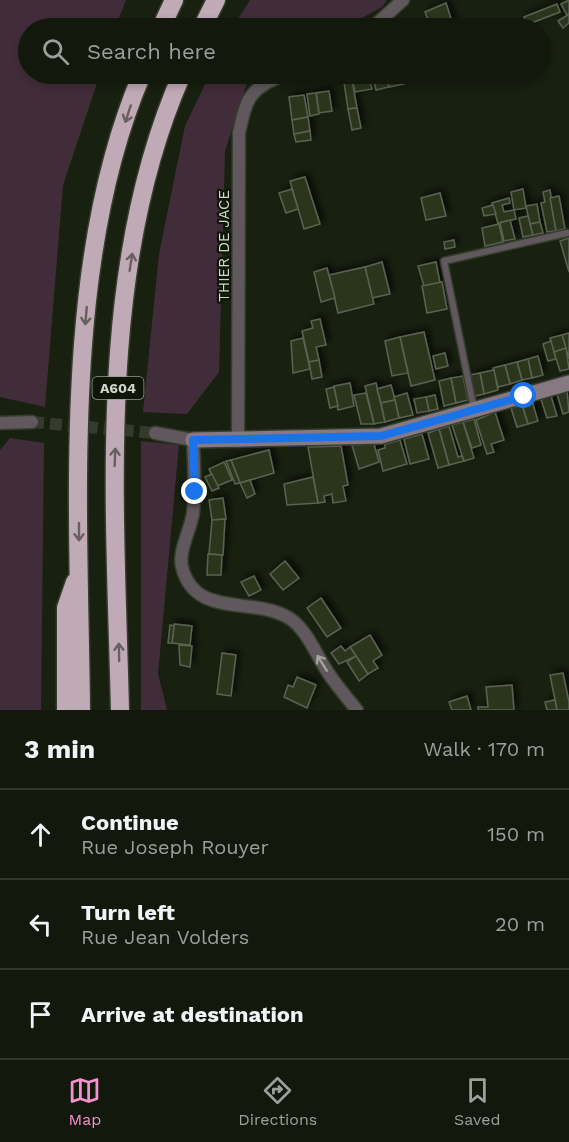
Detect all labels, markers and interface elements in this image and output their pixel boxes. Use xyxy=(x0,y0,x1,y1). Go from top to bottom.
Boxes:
search box xyxy=(18,18,551,84)
icon: search xyxy=(39,35,72,68)
text: Search here xyxy=(87,39,216,64)
one-way arrow xyxy=(121,104,132,123)
street label: THIER DE JACE xyxy=(215,190,233,302)
one-way arrow xyxy=(125,253,136,273)
one-way arrow xyxy=(80,306,91,325)
road number: A604 xyxy=(92,377,144,399)
route start xyxy=(510,382,536,408)
one-way arrow xyxy=(110,447,121,467)
route end xyxy=(181,478,207,504)
one-way arrow xyxy=(73,521,85,541)
one-way arrow xyxy=(113,642,124,662)
one-way arrow xyxy=(316,655,328,672)
text: 3 min xyxy=(24,734,95,764)
text: Walk · 170 m xyxy=(424,737,545,761)
text: Continue xyxy=(81,810,179,835)
icon: ahead xyxy=(24,818,57,851)
text: 150 m xyxy=(487,822,545,846)
text: Rue Joseph Rouyer xyxy=(81,835,269,859)
text: Turn left xyxy=(81,900,175,925)
icon: left xyxy=(24,908,57,941)
text: 20 m xyxy=(495,912,545,936)
text: Rue Jean Volders xyxy=(81,925,249,949)
icon: arrive xyxy=(24,998,57,1031)
text: Arrive at destination xyxy=(81,1002,304,1027)
tab: Map xyxy=(68,1074,101,1129)
tab: Directions xyxy=(238,1074,317,1129)
tab: Saved xyxy=(454,1074,501,1129)

